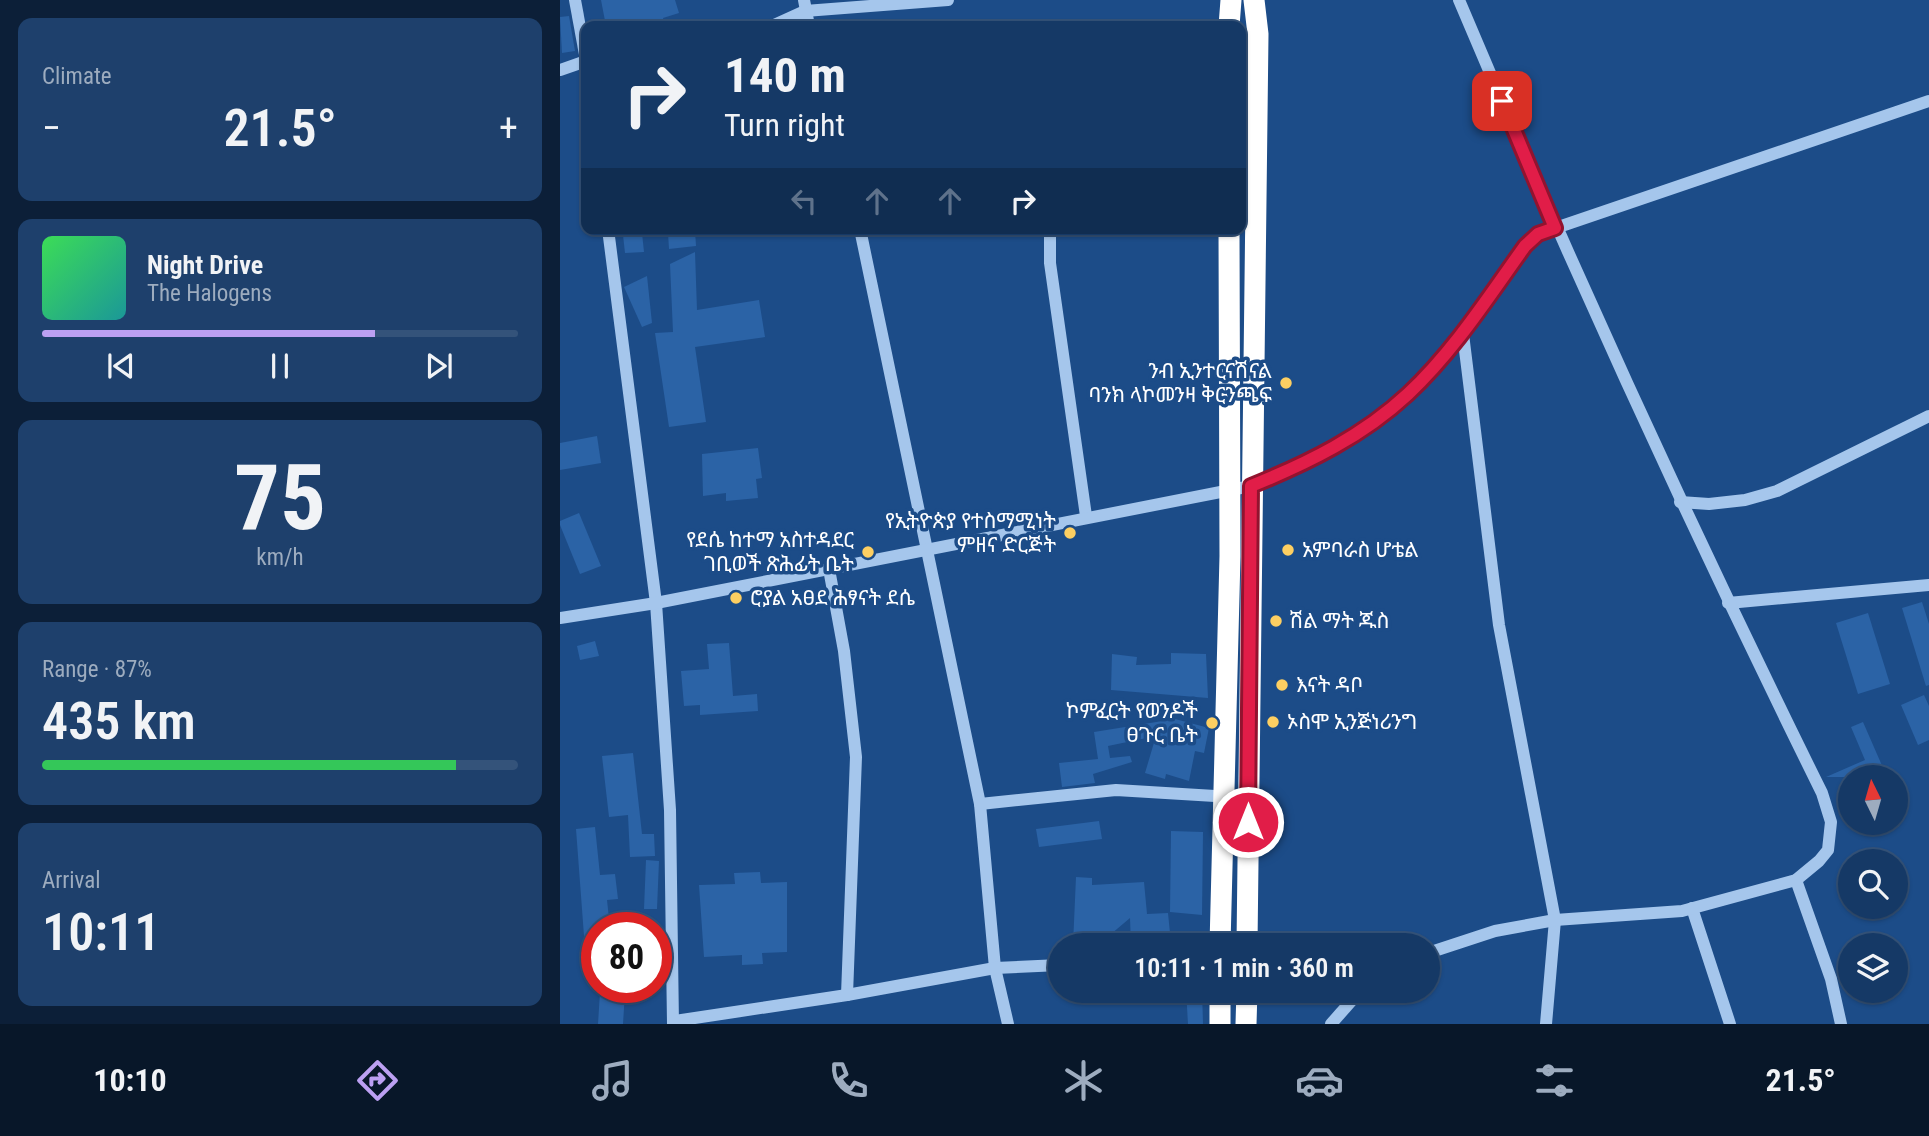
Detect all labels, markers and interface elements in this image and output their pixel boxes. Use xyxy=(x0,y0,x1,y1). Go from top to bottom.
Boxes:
text: 140 m xyxy=(724,47,846,104)
icon: right xyxy=(609,49,700,140)
text: Climate xyxy=(42,63,112,90)
pin xyxy=(1472,71,1532,131)
icon: arrive xyxy=(1483,82,1521,120)
text: 21.5° xyxy=(223,98,337,159)
text: − xyxy=(42,106,61,150)
text: + xyxy=(499,106,518,150)
text: Turn right xyxy=(724,106,845,144)
icon: left xyxy=(785,182,823,220)
icon: ahead xyxy=(858,182,896,220)
icon: ahead xyxy=(931,182,969,220)
icon: right xyxy=(1004,182,1042,220)
text: Night Drive xyxy=(147,250,263,280)
text: The Halogens xyxy=(147,280,272,307)
icon: previous xyxy=(102,347,140,385)
icon: pause xyxy=(261,347,299,385)
icon: next xyxy=(420,347,458,385)
place label: ንብ ኢንተርናሽናል ባንክ ላኮመንዛ ቅርንጫፍ xyxy=(1088,359,1272,407)
marker: ንብ ኢንተርናሽናል ባንክ ላኮመንዛ ቅርንጫፍ xyxy=(1278,375,1294,391)
text: 75 xyxy=(234,445,326,551)
place label: የኢትዮጵያ የተስማሚነት ምዘና ድርጅት xyxy=(885,509,1056,557)
marker: የኢትዮጵያ የተስማሚነት ምዘና ድርጅት xyxy=(1062,525,1078,541)
place label: የደሴ ከተማ አስተዳደር ገቢወች ጽሕፊት ቤት xyxy=(686,528,854,576)
place label: አምባራስ ሆቴል xyxy=(1302,538,1419,562)
marker: አምባራስ ሆቴል xyxy=(1280,542,1296,558)
text: km/h xyxy=(256,544,304,571)
marker: የደሴ ከተማ አስተዳደር ገቢወች ጽሕፊት ቤት xyxy=(860,544,876,560)
place label: ሮያል አፀደ ሕፃናት ደሴ xyxy=(750,586,915,610)
marker: ሮያል አፀደ ሕፃናት ደሴ xyxy=(728,590,744,606)
place label: ሽል ማት ጁስ xyxy=(1290,609,1390,633)
marker: ሽል ማት ጁስ xyxy=(1268,613,1284,629)
text: Range · 87% xyxy=(42,656,152,683)
place label: እናት ዳቦ xyxy=(1296,673,1363,697)
marker: እናት ዳቦ xyxy=(1274,677,1290,693)
text: 435 km xyxy=(42,691,196,752)
place label: ኮምፈርት የወንዶች ፀጉር ቤት xyxy=(1066,699,1199,747)
place label: ኦስሞ ኢንጅነሪንግ xyxy=(1287,710,1417,734)
marker: ኦስሞ ኢንጅነሪንግ xyxy=(1265,714,1281,730)
marker: ኮምፈርት የወንዶች ፀጉር ቤት xyxy=(1204,715,1220,731)
north arrow xyxy=(1838,765,1908,835)
map controls xyxy=(1838,765,1908,1003)
position arrow xyxy=(1211,785,1285,859)
button: search xyxy=(1838,849,1908,919)
text: Arrival xyxy=(42,867,101,894)
text: 10:11 xyxy=(42,902,160,963)
speed limit sign: 80 xyxy=(581,912,672,1003)
button: layers xyxy=(1838,933,1908,1003)
text: 10:11 · 1 min · 360 m xyxy=(1134,953,1354,983)
icon: directions xyxy=(353,1056,402,1105)
icon: music xyxy=(588,1056,637,1105)
icon: phone xyxy=(824,1056,873,1105)
icon: climate xyxy=(1059,1056,1108,1105)
icon: car xyxy=(1295,1056,1344,1105)
icon: filters xyxy=(1530,1056,1579,1105)
text: 10:10 xyxy=(93,1061,167,1099)
text: 21.5° xyxy=(1765,1061,1836,1099)

